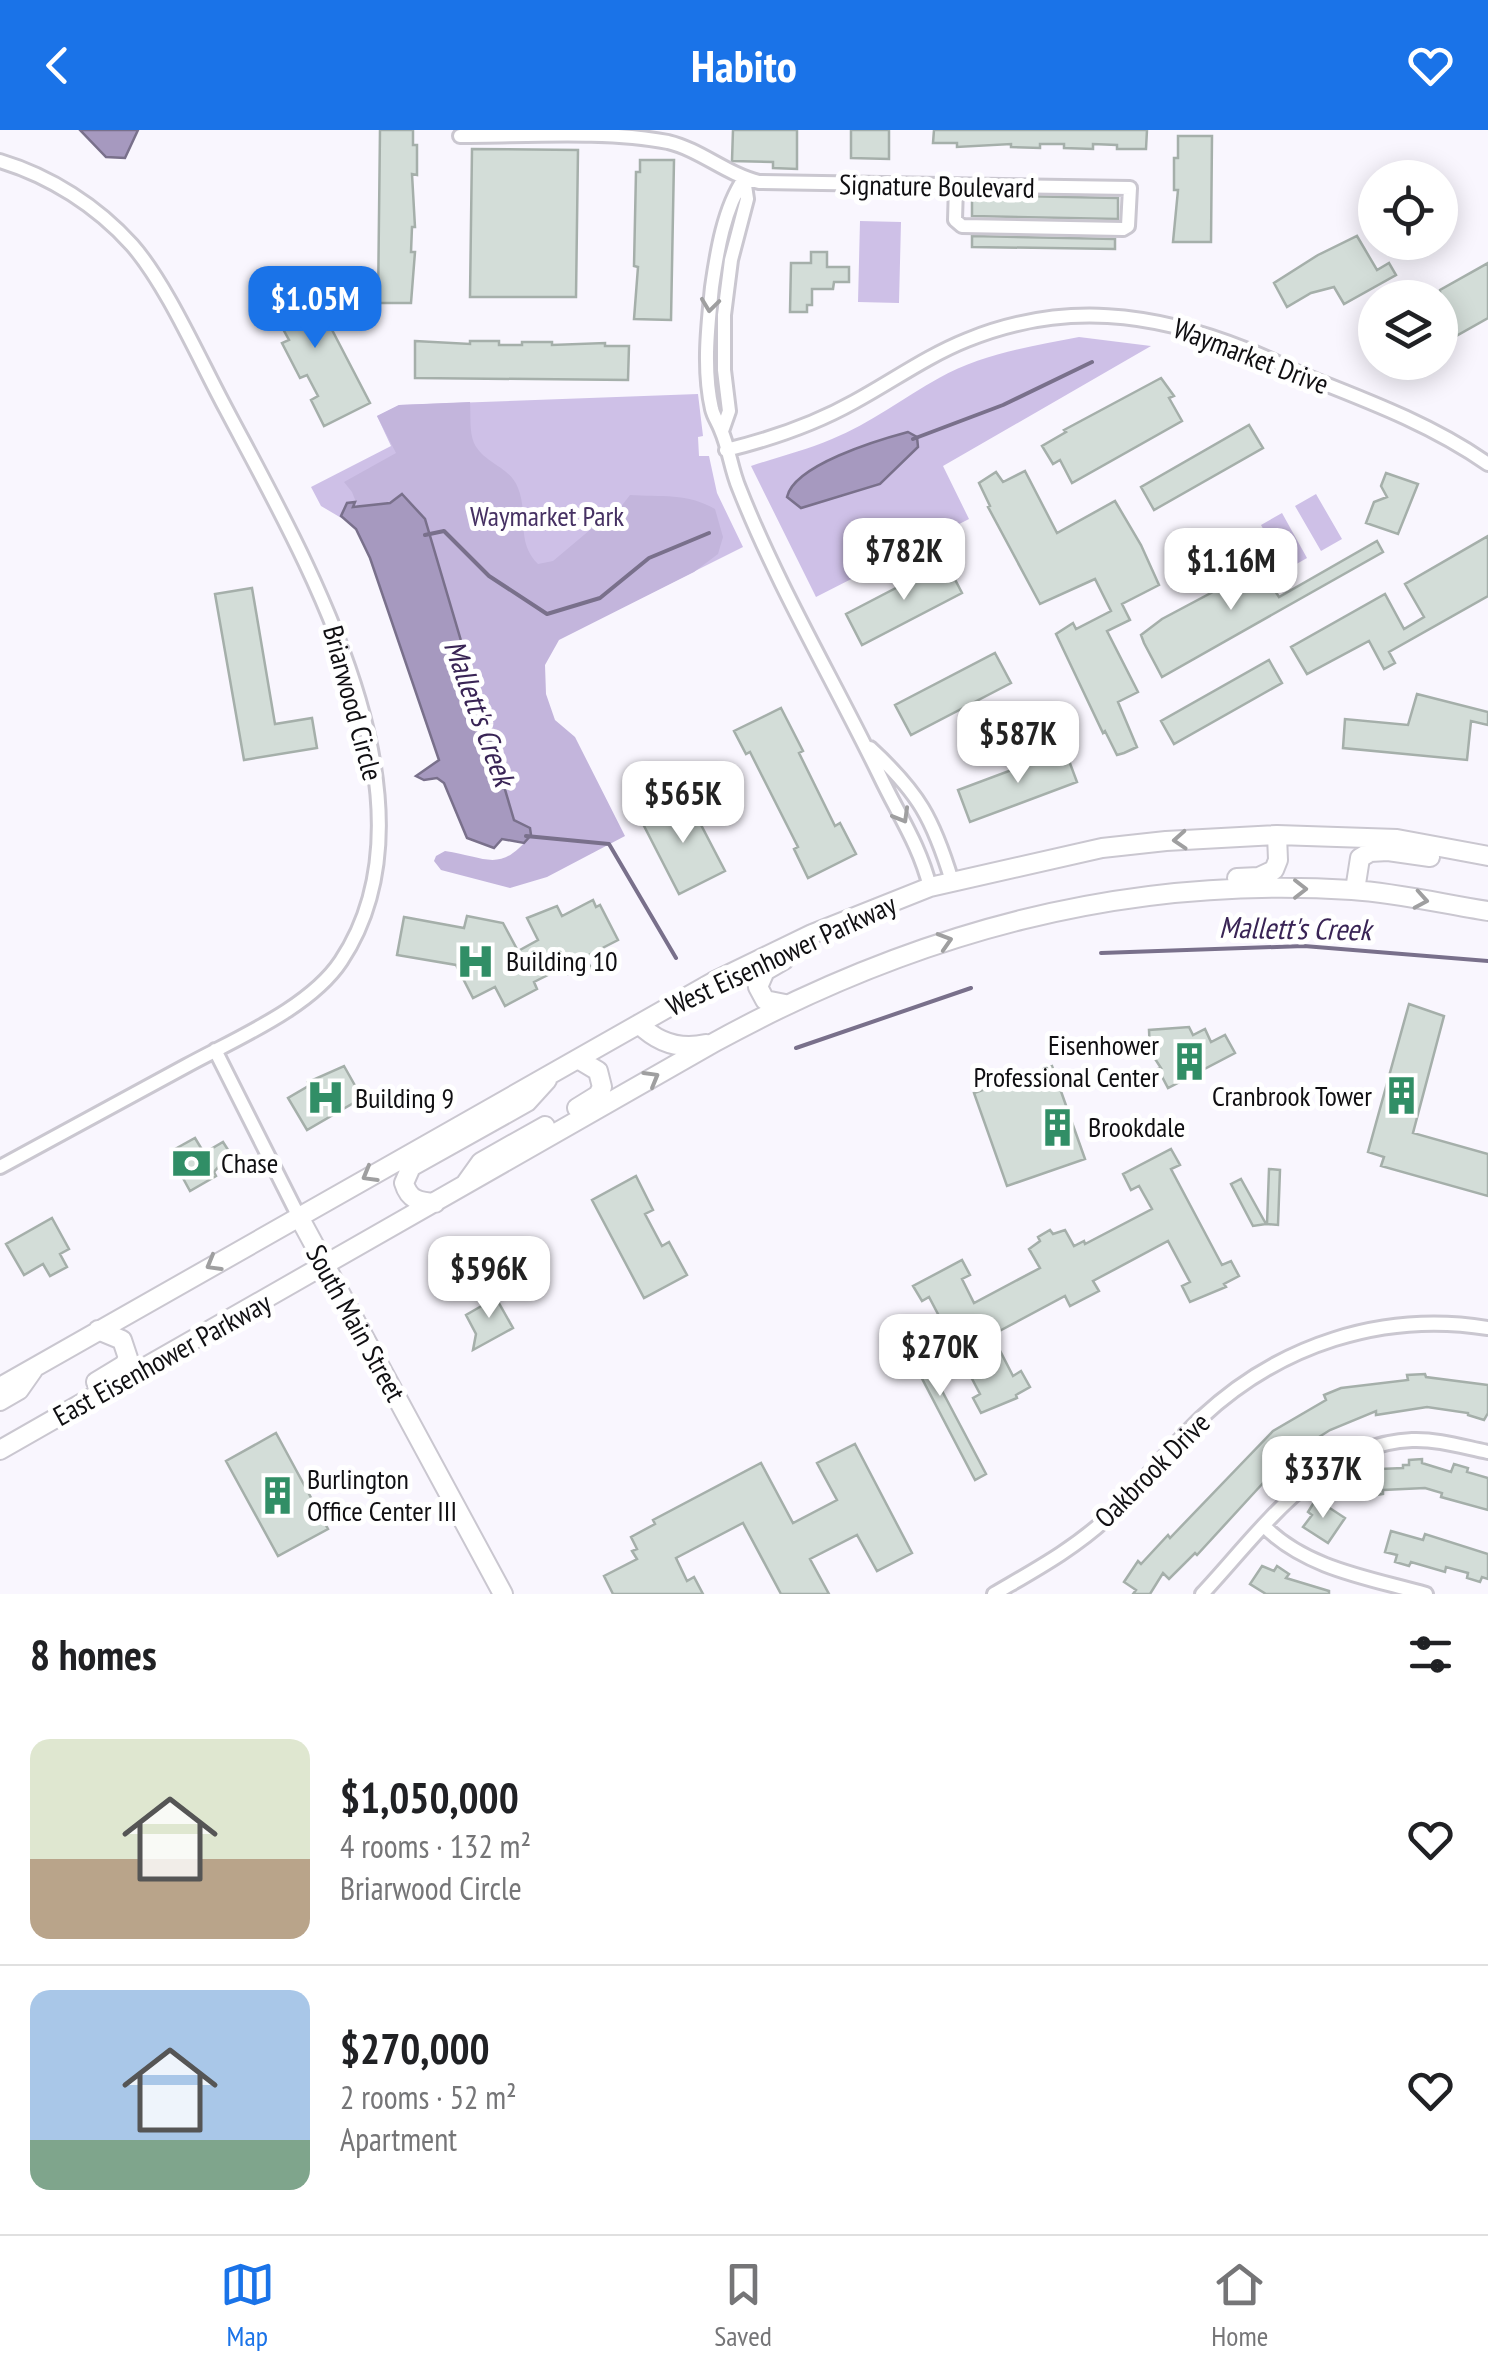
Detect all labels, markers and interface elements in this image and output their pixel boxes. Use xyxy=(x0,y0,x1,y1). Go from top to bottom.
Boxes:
text: Habito xyxy=(691,36,797,94)
icon: back xyxy=(30,38,85,93)
icon: heart xyxy=(1403,38,1458,93)
map controls xyxy=(1358,160,1458,380)
button: locate xyxy=(1358,160,1458,260)
street label: Signature Boulevard xyxy=(839,165,1035,206)
pin: $1.05M xyxy=(234,266,396,351)
text: $1.05M xyxy=(270,277,360,319)
button: layers xyxy=(1358,280,1458,380)
one-way arrow xyxy=(700,297,721,313)
street label: Waymarket Drive xyxy=(1168,309,1334,402)
park label: Waymarket Park xyxy=(470,497,624,534)
pin: $782K xyxy=(834,518,974,603)
pin: $1.16M xyxy=(1150,528,1312,613)
text: $782K xyxy=(865,529,943,571)
text: $1.16M xyxy=(1186,539,1276,581)
street label: Briarwood Circle xyxy=(315,621,392,784)
water label: Mallett's Creek xyxy=(436,634,526,794)
pin: $587K xyxy=(948,701,1088,786)
text: $587K xyxy=(979,712,1057,754)
pin: $565K xyxy=(613,761,753,846)
text: $565K xyxy=(644,772,722,814)
one-way arrow xyxy=(890,805,909,823)
one-way arrow xyxy=(1171,828,1187,850)
one-way arrow xyxy=(1292,878,1308,900)
street label: West Eisenhower Parkway xyxy=(660,885,902,1024)
one-way arrow xyxy=(1413,889,1430,910)
water label: Mallett's Creek xyxy=(1219,907,1375,948)
one-way arrow xyxy=(936,932,953,953)
hospital icon: Building 10 xyxy=(455,940,497,982)
place label: Building 10 xyxy=(506,942,618,979)
place label: Eisenhower Professional Center xyxy=(973,1026,1159,1095)
building icon: Eisenhower Professional Center xyxy=(1168,1040,1210,1082)
one-way arrow xyxy=(641,1071,659,1091)
building icon: Cranbrook Tower xyxy=(1381,1075,1423,1117)
hospital icon: Building 9 xyxy=(304,1077,346,1119)
place label: Cranbrook Tower xyxy=(1212,1077,1372,1114)
place label: Building 9 xyxy=(355,1079,454,1116)
building icon: Brookdale xyxy=(1037,1106,1079,1148)
place label: Brookdale xyxy=(1088,1108,1185,1145)
bank icon: Chase xyxy=(170,1142,212,1184)
place label: Chase xyxy=(221,1144,278,1181)
one-way arrow xyxy=(362,1162,380,1182)
pin: $596K xyxy=(419,1236,559,1321)
street label: South Main Street xyxy=(298,1238,415,1408)
text: $596K xyxy=(450,1247,528,1289)
one-way arrow xyxy=(206,1252,224,1271)
street label: East Eisenhower Parkway xyxy=(46,1283,277,1434)
pin: $270K xyxy=(870,1314,1010,1399)
text: $270K xyxy=(901,1325,979,1367)
street label: Oakbrook Drive xyxy=(1086,1404,1217,1535)
pin: $337K xyxy=(1253,1436,1393,1521)
text: $337K xyxy=(1284,1447,1362,1489)
place label: Burlington Office Center III xyxy=(307,1460,457,1529)
building icon: Burlington Office Center III xyxy=(256,1474,298,1516)
text: 8 homes xyxy=(30,1627,157,1682)
icon: filters xyxy=(1403,1627,1458,1682)
text: $1,050,000 xyxy=(340,1770,519,1825)
icon: home xyxy=(110,1779,230,1899)
icon: heart xyxy=(1403,1812,1458,1867)
text: 4 rooms · 132 m² xyxy=(340,1825,531,1867)
text: Briarwood Circle xyxy=(340,1867,522,1909)
text: $270,000 xyxy=(340,2021,490,2076)
icon: home xyxy=(110,2030,230,2150)
icon: heart xyxy=(1403,2063,1458,2118)
text: 2 rooms · 52 m² xyxy=(340,2076,517,2118)
text: Apartment xyxy=(340,2118,457,2160)
tab: Map xyxy=(220,2257,275,2354)
tab: Saved xyxy=(714,2257,772,2354)
tab: Home xyxy=(1211,2257,1268,2354)

